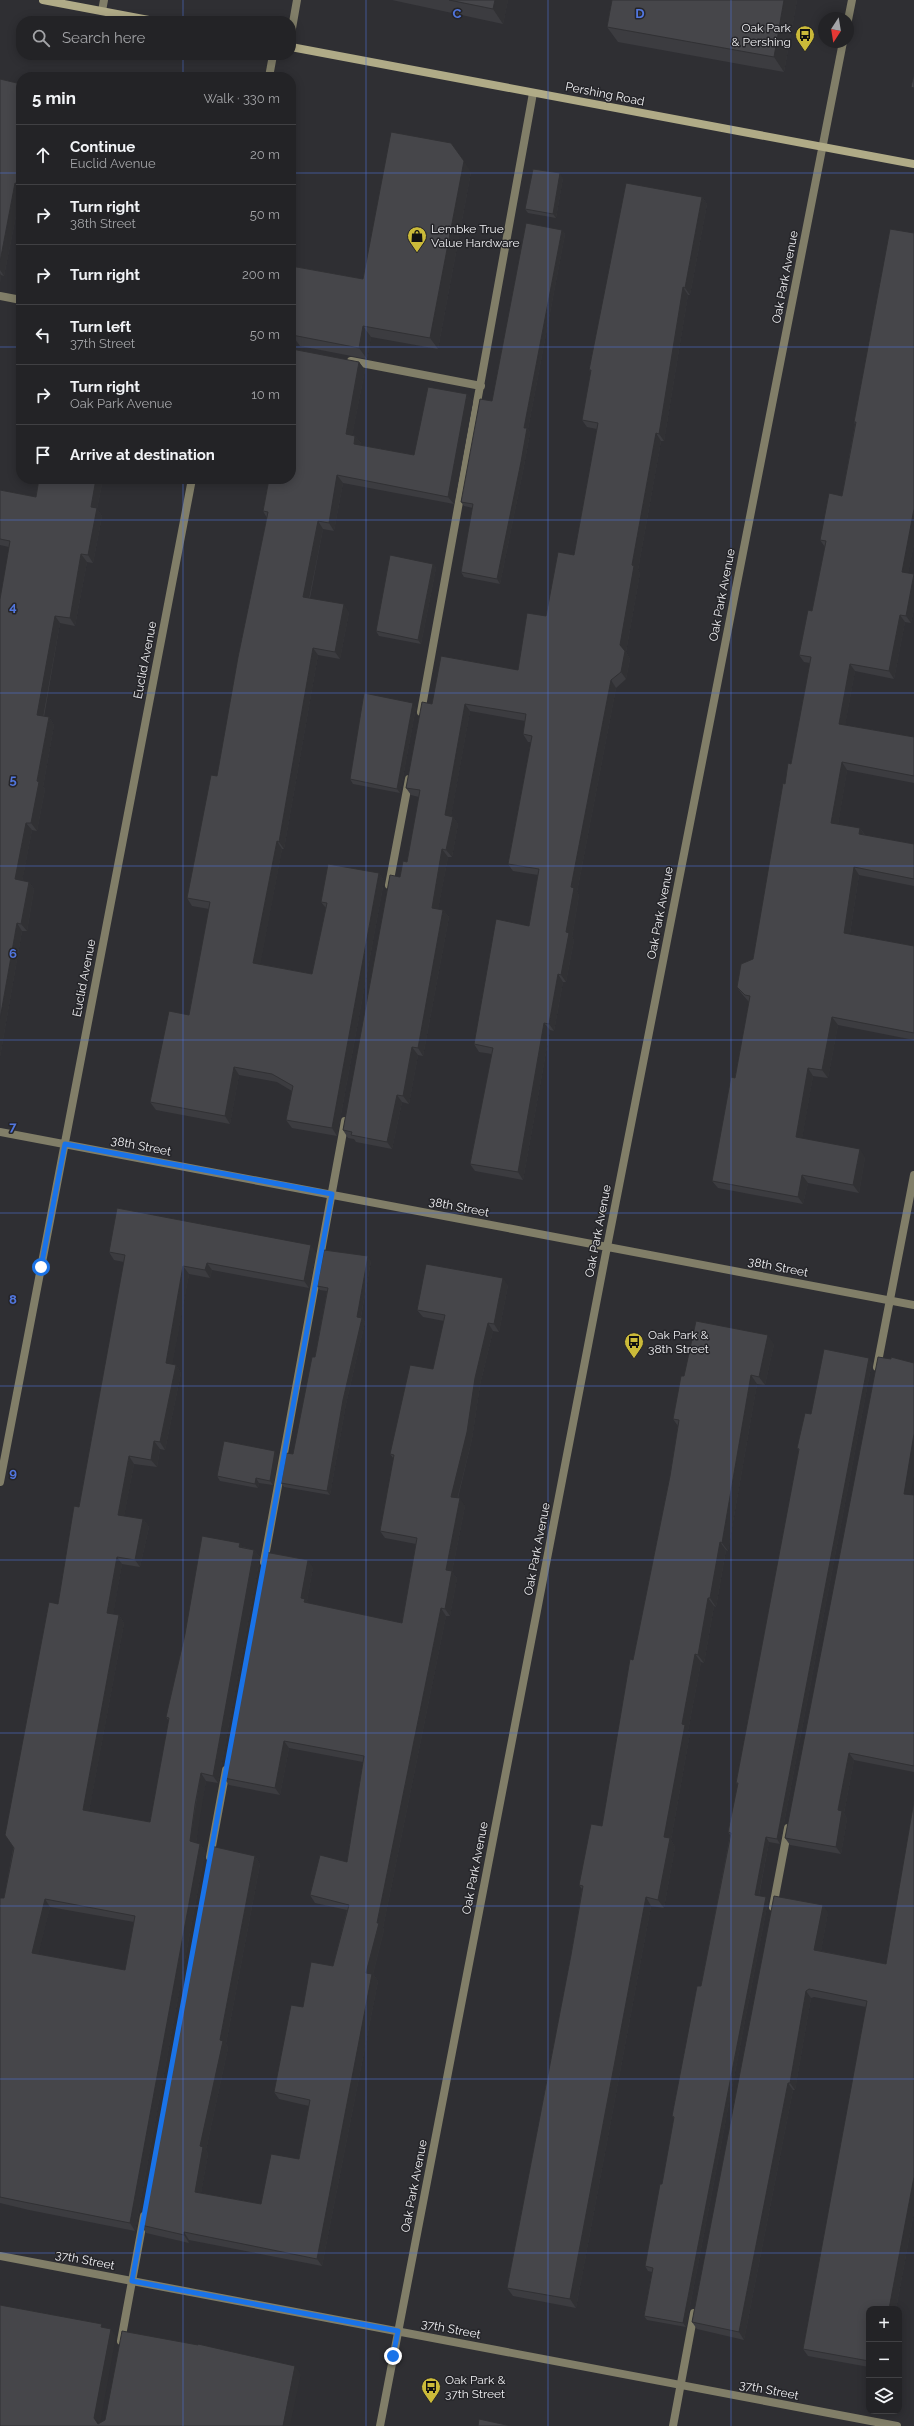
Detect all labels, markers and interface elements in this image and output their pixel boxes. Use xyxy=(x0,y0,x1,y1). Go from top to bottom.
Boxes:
text: C xyxy=(453,6,462,21)
text: D xyxy=(635,6,645,21)
north arrow xyxy=(818,12,854,48)
search box xyxy=(16,16,296,60)
place label: Oak Park & Pershing xyxy=(732,21,792,49)
bus stop icon: Oak Park & Pershing xyxy=(794,24,816,52)
icon: search xyxy=(30,27,52,49)
text: Search here xyxy=(62,29,145,47)
street label: Pershing Road xyxy=(564,79,646,109)
text: 5 min xyxy=(32,88,76,108)
text: Walk · 330 m xyxy=(203,91,280,106)
text: Continue xyxy=(70,138,135,156)
icon: ahead xyxy=(32,144,54,166)
text: 20 m xyxy=(250,147,280,162)
text: Euclid Avenue xyxy=(70,156,156,171)
text: Turn right xyxy=(70,198,140,216)
icon: right xyxy=(32,204,54,226)
text: 50 m xyxy=(250,207,280,222)
text: 38th Street xyxy=(70,216,136,231)
place label: Lembke True Value Hardware xyxy=(431,222,520,250)
shop icon: Lembke True Value Hardware xyxy=(406,225,428,253)
street label: Oak Park Avenue xyxy=(769,229,801,325)
icon: right xyxy=(32,264,54,286)
text: Turn right xyxy=(70,266,140,284)
text: 200 m xyxy=(242,267,280,282)
text: Turn left xyxy=(70,318,131,336)
icon: left xyxy=(32,324,54,346)
text: 50 m xyxy=(250,327,280,342)
text: 37th Street xyxy=(70,336,135,351)
text: Turn right xyxy=(70,378,140,396)
icon: right xyxy=(32,384,54,406)
text: 10 m xyxy=(251,387,280,402)
text: Oak Park Avenue xyxy=(70,396,172,411)
icon: arrive xyxy=(32,444,54,466)
text: Arrive at destination xyxy=(70,446,215,464)
street label: Oak Park Avenue xyxy=(706,547,738,643)
text: 4 xyxy=(9,599,17,614)
street label: Euclid Avenue xyxy=(131,620,159,700)
text: 5 xyxy=(9,772,17,787)
street label: Oak Park Avenue xyxy=(644,865,676,961)
street label: Euclid Avenue xyxy=(70,938,98,1018)
text: 6 xyxy=(9,946,17,961)
text: 7 xyxy=(9,1119,17,1134)
street label: 38th Street xyxy=(110,1133,172,1159)
street label: Oak Park Avenue xyxy=(582,1183,614,1279)
street label: 38th Street xyxy=(428,1194,490,1220)
street label: 38th Street xyxy=(747,1254,809,1280)
route start xyxy=(32,1258,50,1276)
text: 8 xyxy=(9,1292,17,1307)
place label: Oak Park & 38th Street xyxy=(648,1328,709,1356)
bus stop icon: Oak Park & 38th Street xyxy=(623,1331,645,1359)
text: 9 xyxy=(9,1465,17,1480)
street label: Oak Park Avenue xyxy=(521,1501,553,1597)
street label: Oak Park Avenue xyxy=(459,1820,491,1916)
street label: Oak Park Avenue xyxy=(398,2138,430,2234)
street label: 37th Street xyxy=(54,2247,116,2273)
map controls xyxy=(866,2306,902,2414)
button: + xyxy=(866,2306,902,2342)
street label: 37th Street xyxy=(420,2316,482,2342)
button: − xyxy=(866,2342,902,2378)
route end xyxy=(384,2347,402,2365)
place label: Oak Park & 37th Street xyxy=(445,2373,506,2401)
bus stop icon: Oak Park & 37th Street xyxy=(420,2376,442,2404)
street label: 37th Street xyxy=(738,2377,800,2403)
button: layers xyxy=(866,2378,902,2414)

